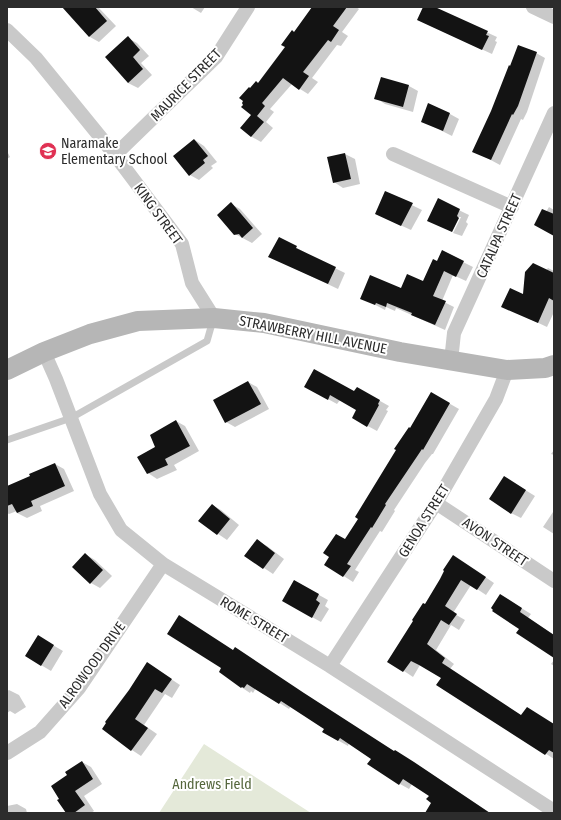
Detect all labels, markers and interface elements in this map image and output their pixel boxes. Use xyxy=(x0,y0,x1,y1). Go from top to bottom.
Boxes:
street label: MAURICE STREET xyxy=(147,45,225,125)
place label: Naramake Elementary School xyxy=(61,135,168,168)
school or university icon: Naramake Elementary School xyxy=(38,141,58,161)
street label: KING STREET xyxy=(130,180,186,248)
street label: CATALPA STREET xyxy=(473,191,525,281)
street label: STRAWBERRY HILL AVENUE xyxy=(238,312,389,358)
street label: GENOA STREET xyxy=(395,481,453,561)
street label: AVON STREET xyxy=(459,514,531,570)
street label: ROME STREET xyxy=(217,593,292,647)
street label: ALROWOOD DRIVE xyxy=(55,618,129,711)
park label: Andrews Field xyxy=(172,776,252,793)

